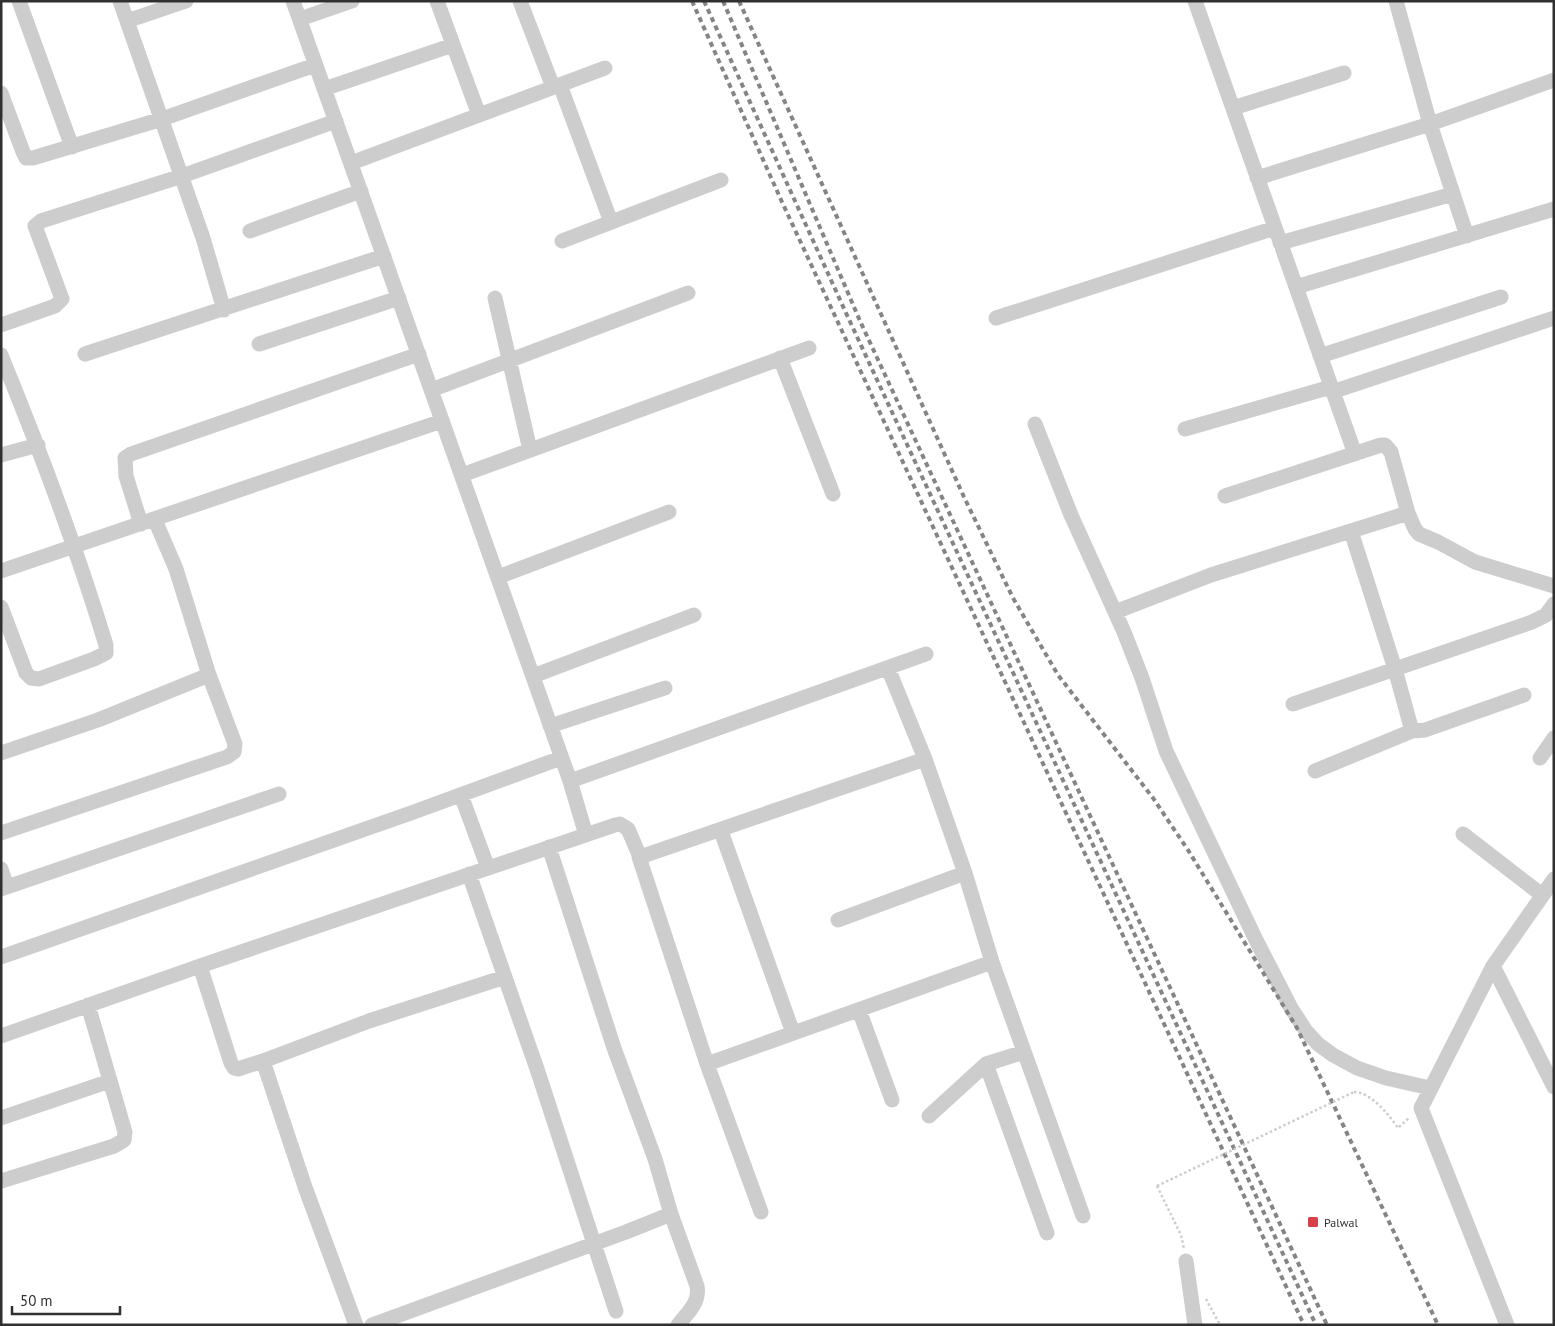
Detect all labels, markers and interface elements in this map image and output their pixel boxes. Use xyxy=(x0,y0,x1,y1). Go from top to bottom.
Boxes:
marker: Palwal xyxy=(1306,1215,1320,1229)
place label: Palwal xyxy=(1324,1215,1359,1230)
scale bar xyxy=(12,1284,120,1316)
text: 50 m xyxy=(20,1291,53,1310)

